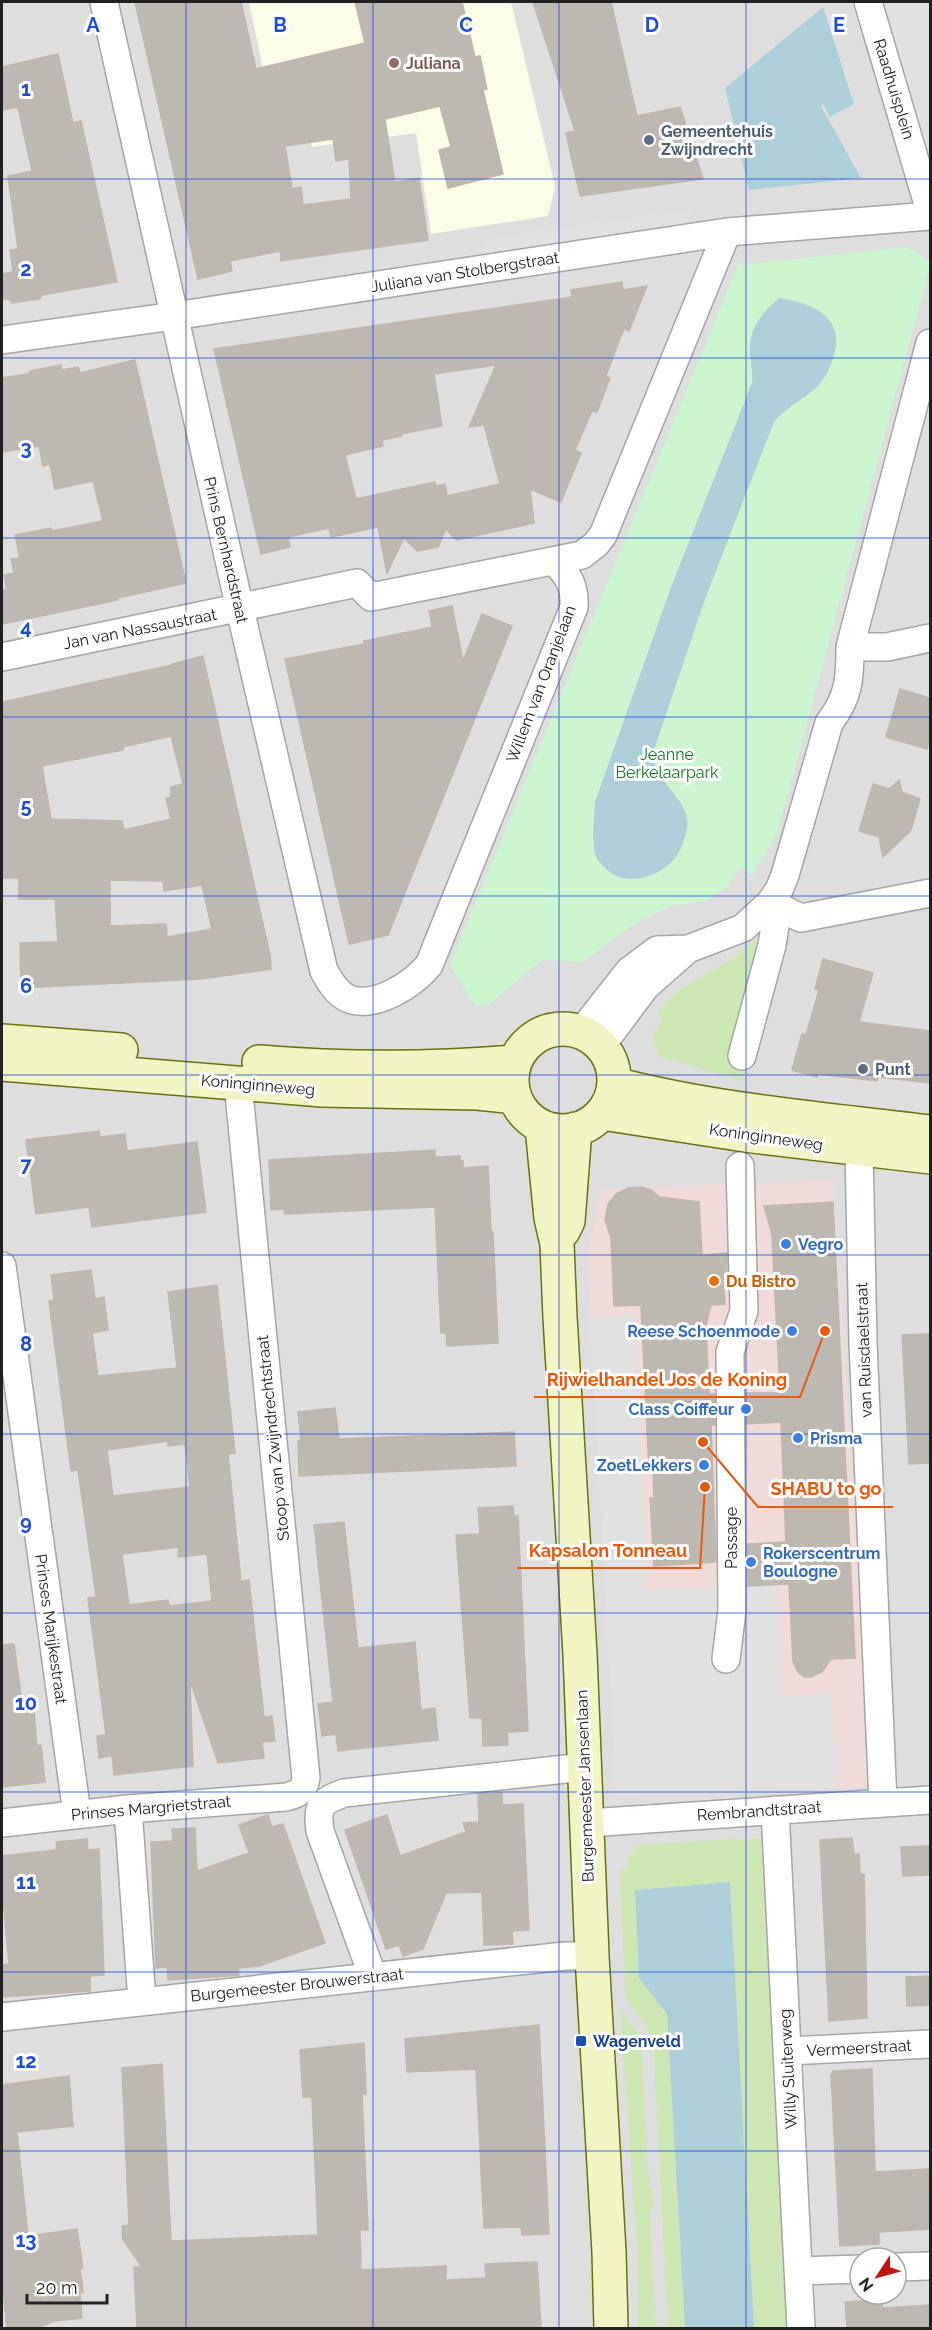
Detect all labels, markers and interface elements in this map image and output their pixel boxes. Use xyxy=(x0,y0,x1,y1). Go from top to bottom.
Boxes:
text: A xyxy=(86,13,100,37)
text: B xyxy=(273,13,287,37)
text: C xyxy=(459,13,473,37)
text: D xyxy=(645,13,659,37)
text: E xyxy=(833,13,845,37)
street label: Raadhuisplein xyxy=(870,36,918,142)
place label: Juliana xyxy=(406,54,461,73)
marker: Juliana xyxy=(387,56,401,70)
text: 1 xyxy=(21,77,31,101)
place label: Gemeentehuis Zwijndrecht xyxy=(661,122,773,159)
marker: Gemeentehuis Zwijndrecht xyxy=(642,133,656,147)
street label: Juliana van Stolbergstraat xyxy=(369,248,561,296)
text: 2 xyxy=(20,257,32,281)
text: 3 xyxy=(20,436,32,460)
street label: Prins Bernhardstraat xyxy=(200,475,252,626)
street label: Willem van Oranjelaan xyxy=(502,603,580,765)
street label: Jan van Nassaustraat xyxy=(62,605,219,653)
text: 4 xyxy=(20,615,32,639)
park label: Jeanne Berkelaarpark xyxy=(615,745,719,782)
text: 5 xyxy=(20,794,32,818)
text: 6 xyxy=(20,974,32,998)
place label: Punt xyxy=(875,1060,911,1079)
marker: Punt xyxy=(856,1062,870,1076)
street label: Koninginneweg xyxy=(200,1071,316,1099)
street label: Koninginneweg xyxy=(708,1120,824,1154)
text: 7 xyxy=(20,1153,32,1177)
place label: Vegro xyxy=(798,1235,844,1254)
marker: Vegro xyxy=(779,1237,793,1251)
place label: Du Bistro xyxy=(726,1272,796,1291)
marker: Du Bistro xyxy=(707,1274,721,1288)
street label: van Ruisdaelstraat xyxy=(852,1281,876,1418)
place label: Reese Schoenmode xyxy=(627,1322,780,1341)
marker: Reese Schoenmode xyxy=(785,1324,799,1338)
text: 8 xyxy=(20,1332,32,1356)
street label: Stoop van Zwijndrechtstraat xyxy=(253,1334,293,1542)
callout: Rijwielhandel Jos de Koning xyxy=(534,1361,800,1397)
text: Rijwielhandel Jos de Koning xyxy=(547,1369,787,1390)
place label: Class Coiffeur xyxy=(629,1400,734,1419)
marker: Class Coiffeur xyxy=(739,1402,753,1416)
place label: Prisma xyxy=(810,1429,862,1448)
marker: Prisma xyxy=(791,1431,805,1445)
place label: ZoetLekkers xyxy=(597,1456,692,1475)
marker: ZoetLekkers xyxy=(697,1458,711,1472)
callout: SHABU to go xyxy=(758,1471,893,1507)
text: SHABU to go xyxy=(771,1478,882,1499)
street label: Passage xyxy=(722,1507,741,1569)
text: 9 xyxy=(20,1511,32,1535)
callout: Kapsalon Tonneau xyxy=(517,1532,700,1568)
text: Kapsalon Tonneau xyxy=(529,1540,687,1561)
place label: Rokerscentrum Boulogne xyxy=(763,1544,881,1581)
street label: Prinses Marijkestraat xyxy=(31,1553,71,1706)
marker: Rokerscentrum Boulogne xyxy=(744,1555,758,1569)
street label: Burgemeester Jansenlaan xyxy=(572,1689,598,1883)
text: 10 xyxy=(15,1691,37,1715)
street label: Prinses Margrietstraat xyxy=(70,1791,232,1824)
street label: Rembrandtstraat xyxy=(696,1797,822,1825)
text: 11 xyxy=(16,1870,36,1894)
street label: Burgemeester Brouwerstraat xyxy=(190,1964,405,2006)
street label: Willy Sluiterweg xyxy=(775,2008,801,2130)
place label: Wagenveld xyxy=(593,2032,681,2051)
marker: Wagenveld xyxy=(574,2034,588,2048)
street label: Vermeerstraat xyxy=(806,2036,913,2060)
text: 12 xyxy=(15,2049,37,2073)
text: 13 xyxy=(15,2228,37,2252)
north arrow xyxy=(848,2246,908,2306)
scale bar xyxy=(27,2267,106,2305)
text: N xyxy=(855,2274,878,2295)
text: 20 m xyxy=(36,2277,78,2298)

